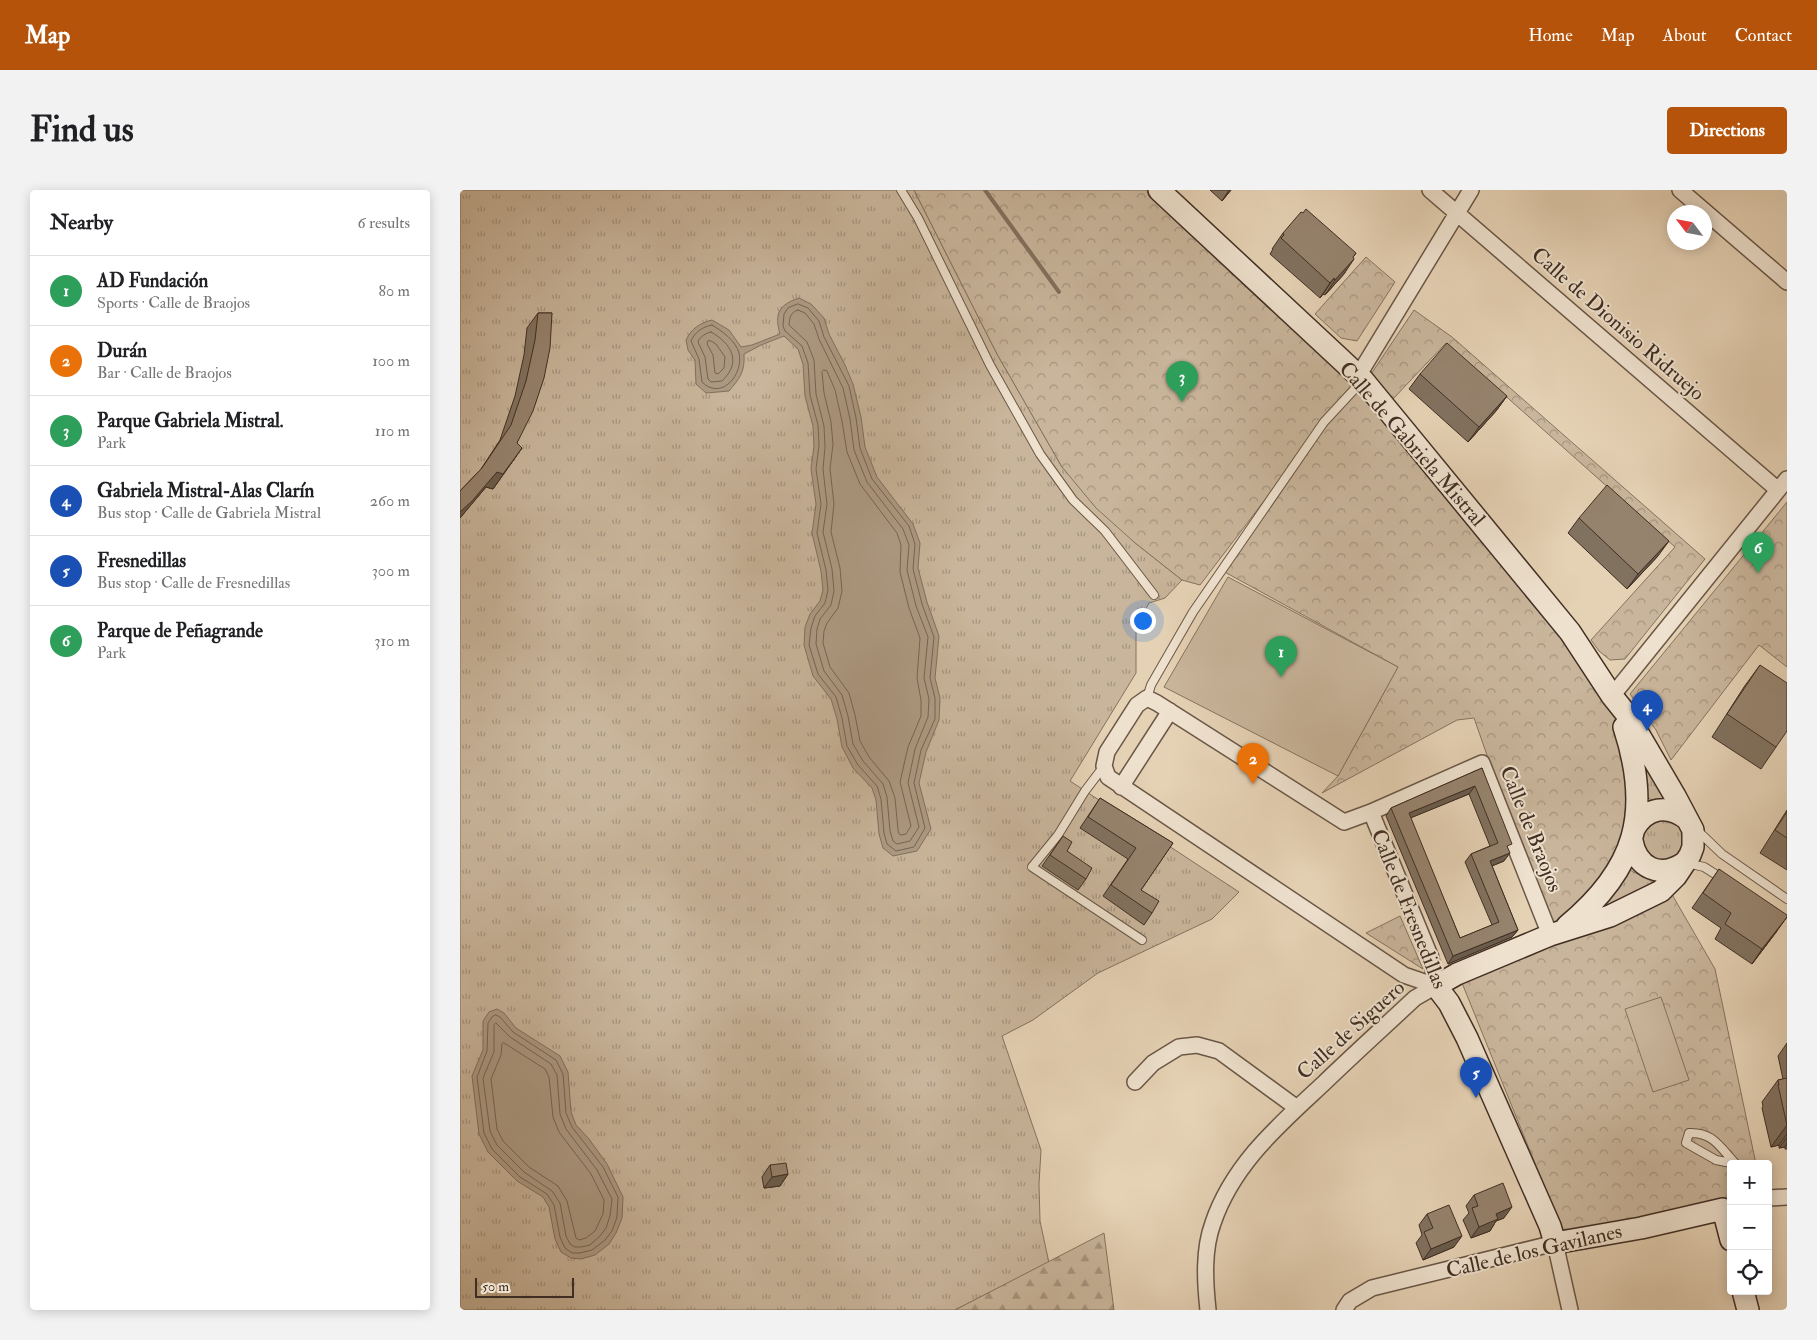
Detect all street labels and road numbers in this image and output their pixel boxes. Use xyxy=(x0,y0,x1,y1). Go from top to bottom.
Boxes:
street label: Calle de Dionisio Ridruejo xyxy=(1526,241,1710,407)
street label: Calle de Gabriela Mistral xyxy=(1333,356,1492,533)
street label: Calle de Braojos xyxy=(1493,762,1569,896)
street label: Calle de Fresnedillas xyxy=(1365,825,1453,993)
street label: Calle de Siguero xyxy=(1291,974,1411,1086)
street label: Calle de los Gavilanes xyxy=(1443,1218,1625,1284)

